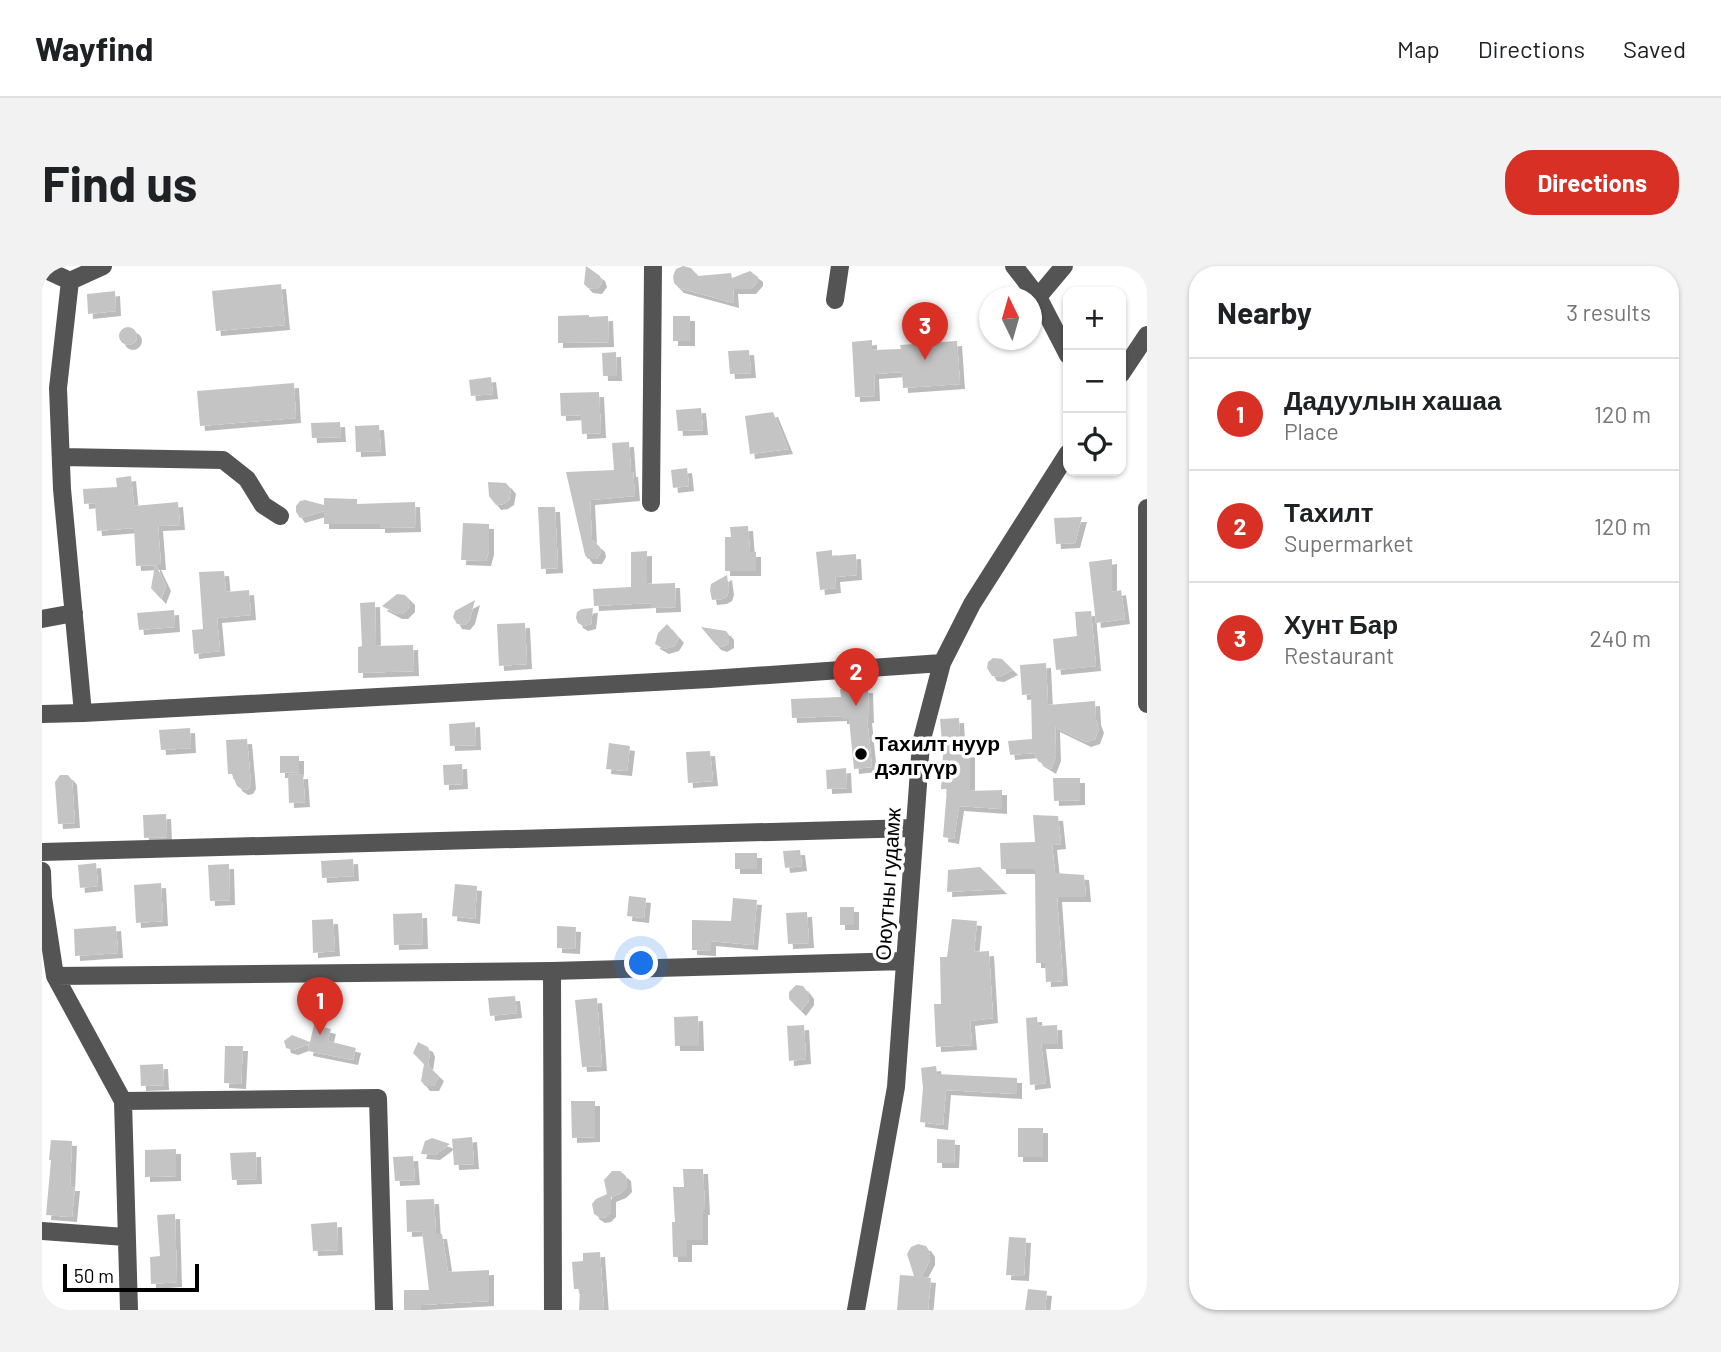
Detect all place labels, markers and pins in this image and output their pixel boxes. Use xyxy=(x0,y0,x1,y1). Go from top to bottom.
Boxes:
pin: 3 xyxy=(902,302,948,360)
pin: 2 xyxy=(833,648,879,706)
place label: Тахилт нуур дэлгүүр xyxy=(875,730,1000,779)
marker: Тахилт нуур дэлгүүр xyxy=(853,746,869,762)
pin: 1 xyxy=(297,977,343,1035)

